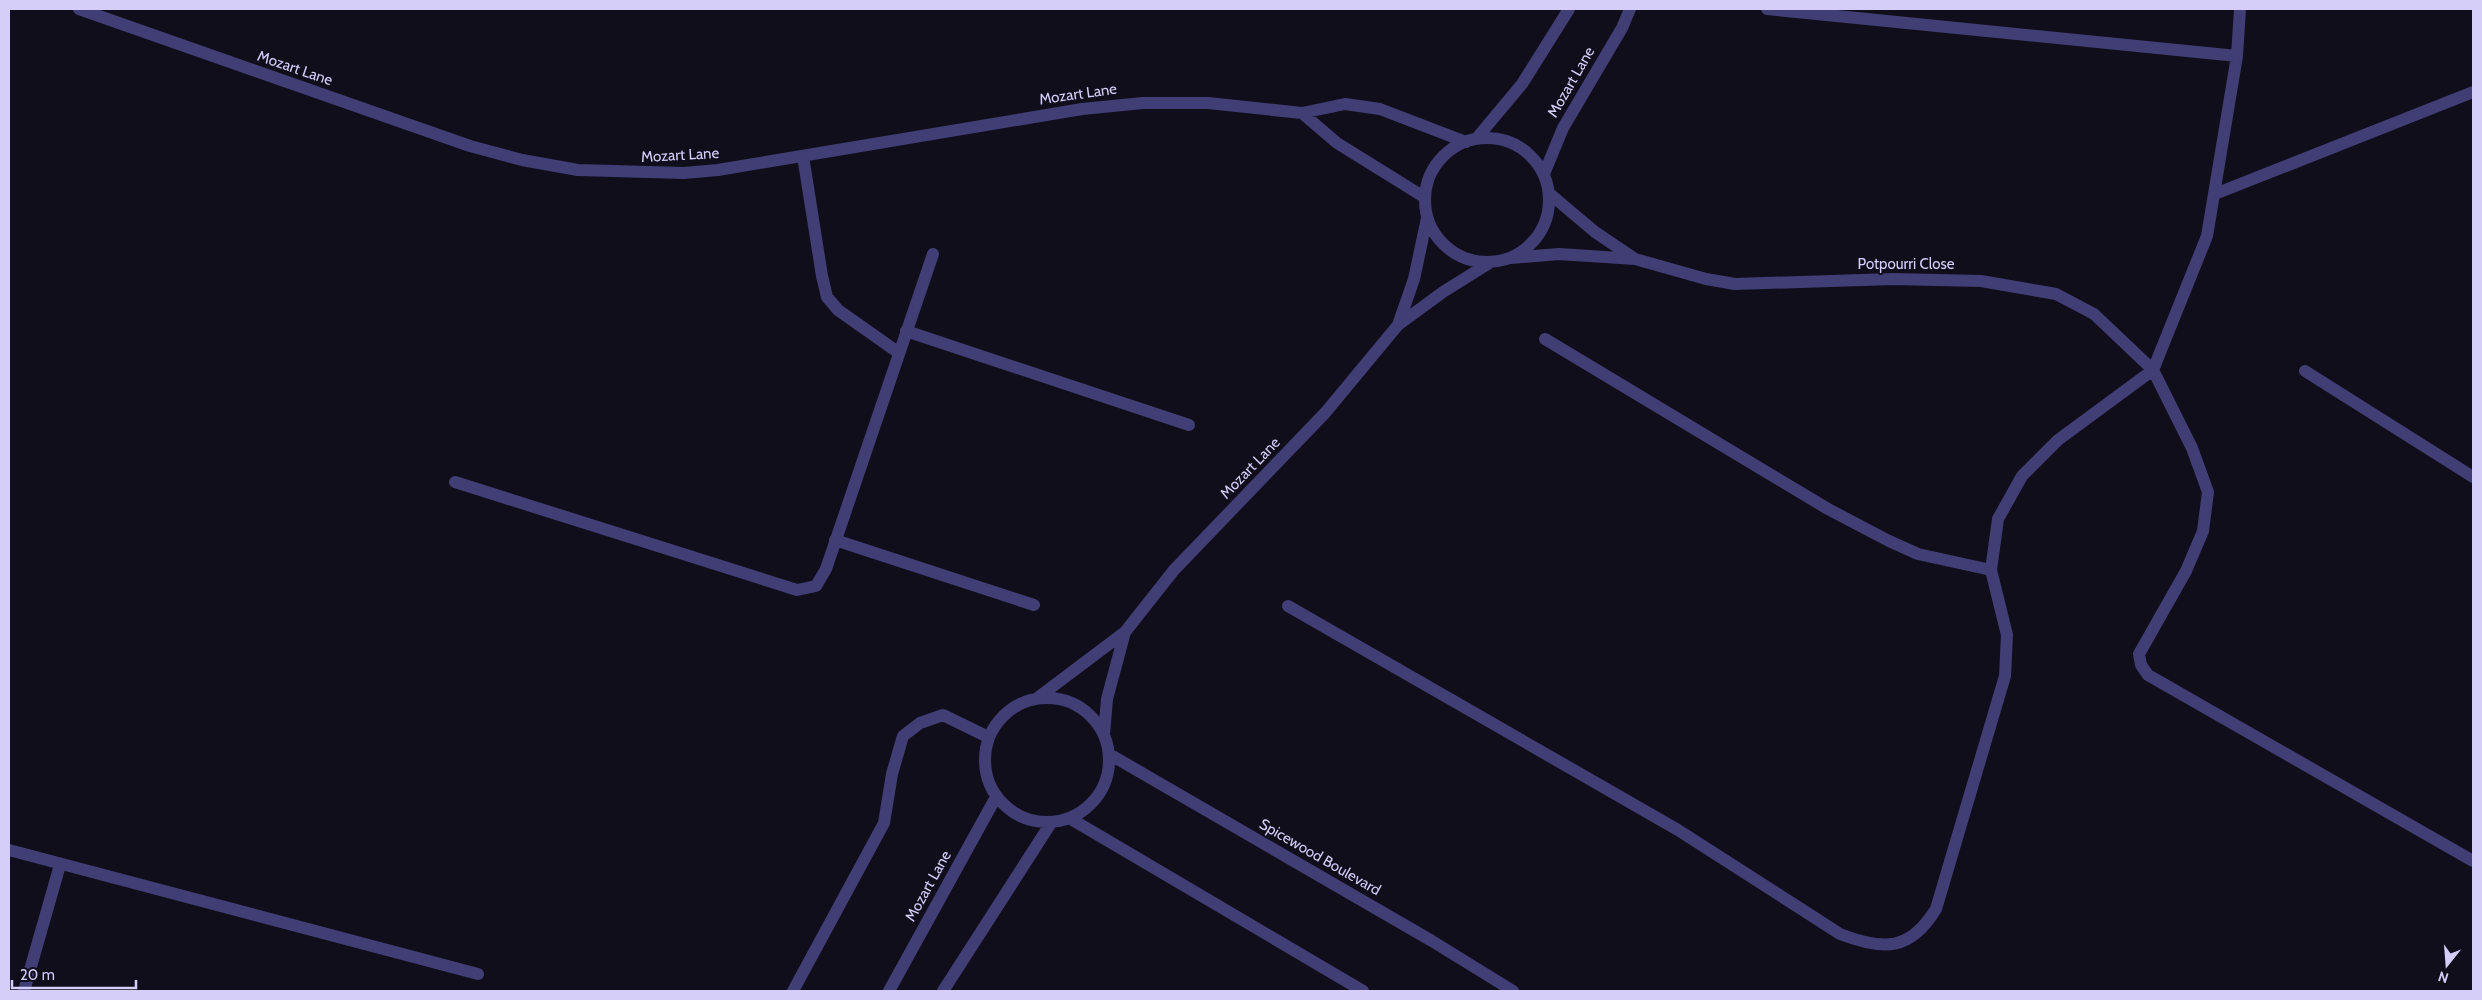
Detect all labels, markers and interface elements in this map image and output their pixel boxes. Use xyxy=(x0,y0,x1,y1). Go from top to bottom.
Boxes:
street label: Mozart Lane xyxy=(1544,43,1599,120)
street label: Mozart Lane xyxy=(255,47,335,89)
street label: Mozart Lane xyxy=(1038,80,1118,108)
street label: Mozart Lane xyxy=(640,144,720,166)
street label: Potpourri Close xyxy=(1858,255,1955,273)
street label: Mozart Lane xyxy=(1216,433,1284,502)
street label: Spicewood Boulevard xyxy=(1256,815,1384,899)
street label: Mozart Lane xyxy=(901,847,955,925)
north arrow xyxy=(2422,940,2472,990)
scale bar xyxy=(12,958,136,990)
text: 20 m xyxy=(20,966,55,984)
text: N xyxy=(2436,967,2451,987)

